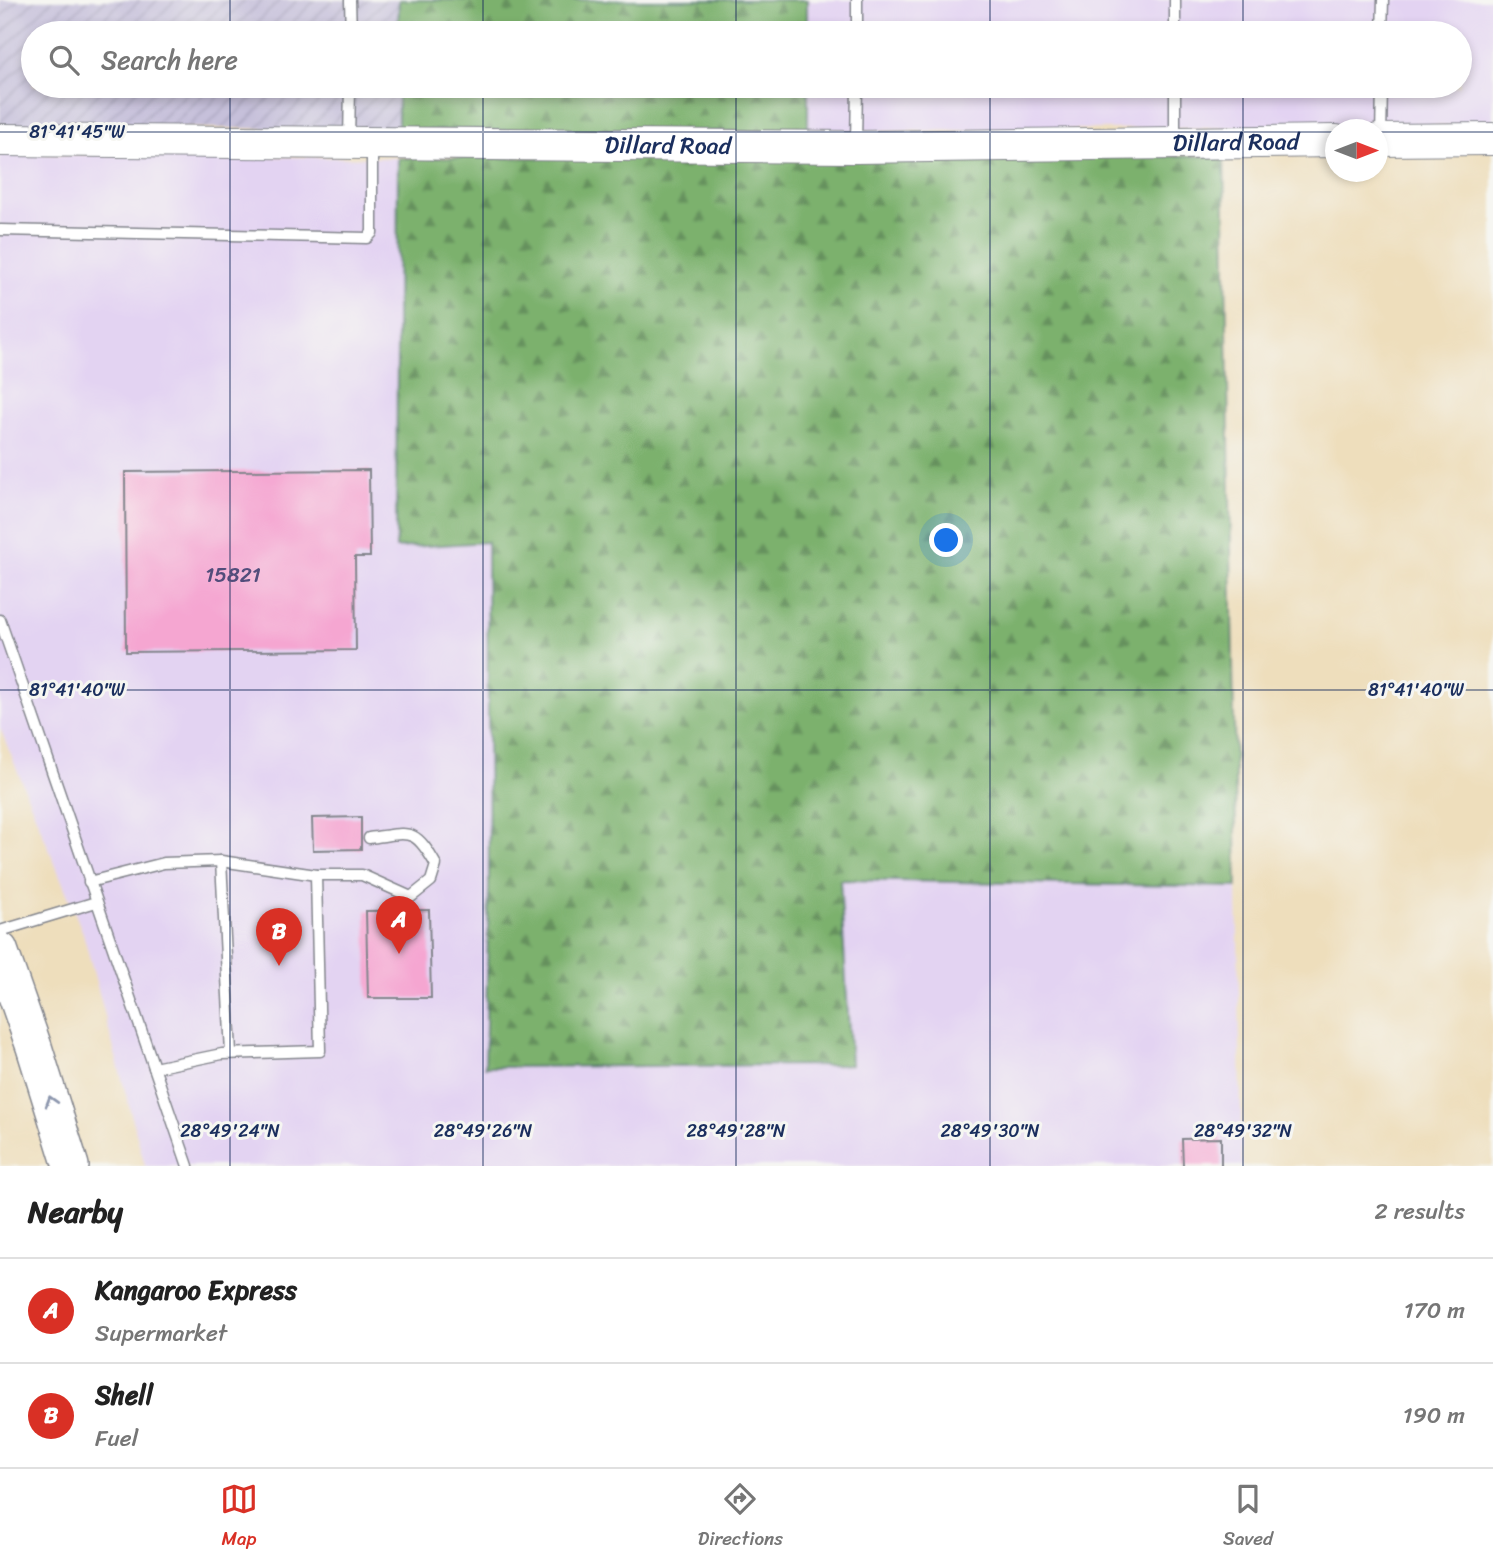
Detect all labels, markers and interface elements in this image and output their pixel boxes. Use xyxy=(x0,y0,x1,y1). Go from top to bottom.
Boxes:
search box xyxy=(21,21,1472,98)
text: Search here xyxy=(101,37,238,83)
icon: search xyxy=(45,41,83,79)
text: 81°41'45"W xyxy=(29,116,126,148)
north arrow xyxy=(1325,119,1388,182)
street label: Dillard Road xyxy=(1172,120,1301,164)
street label: Dillard Road xyxy=(604,124,733,167)
your location xyxy=(929,523,963,557)
house number: 15821 xyxy=(205,556,261,594)
text: 81°41'40"W xyxy=(29,674,126,706)
text: 81°41'40"W xyxy=(1368,674,1465,706)
pin: A xyxy=(376,896,422,954)
pin: B xyxy=(256,908,302,966)
one-way arrow xyxy=(45,1095,59,1108)
text: 28°49'24"N xyxy=(180,1115,280,1147)
text: 28°49'26"N xyxy=(434,1115,533,1147)
text: 28°49'28"N xyxy=(686,1115,786,1147)
text: 28°49'30"N xyxy=(940,1115,1040,1147)
text: 28°49'32"N xyxy=(1194,1115,1293,1147)
text: Nearby xyxy=(28,1185,123,1239)
text: 2 results xyxy=(1374,1191,1465,1232)
text: Kangaroo Express xyxy=(95,1267,297,1313)
text: A xyxy=(43,1290,59,1331)
text: 170 m xyxy=(1404,1290,1465,1331)
text: Supermarket xyxy=(95,1313,227,1354)
text: Shell xyxy=(95,1372,153,1418)
text: B xyxy=(44,1395,58,1436)
text: 190 m xyxy=(1403,1395,1465,1436)
text: Fuel xyxy=(95,1418,138,1459)
tab: Map xyxy=(220,1480,258,1555)
tab: Directions xyxy=(698,1480,783,1555)
tab: Saved xyxy=(1223,1480,1273,1555)

